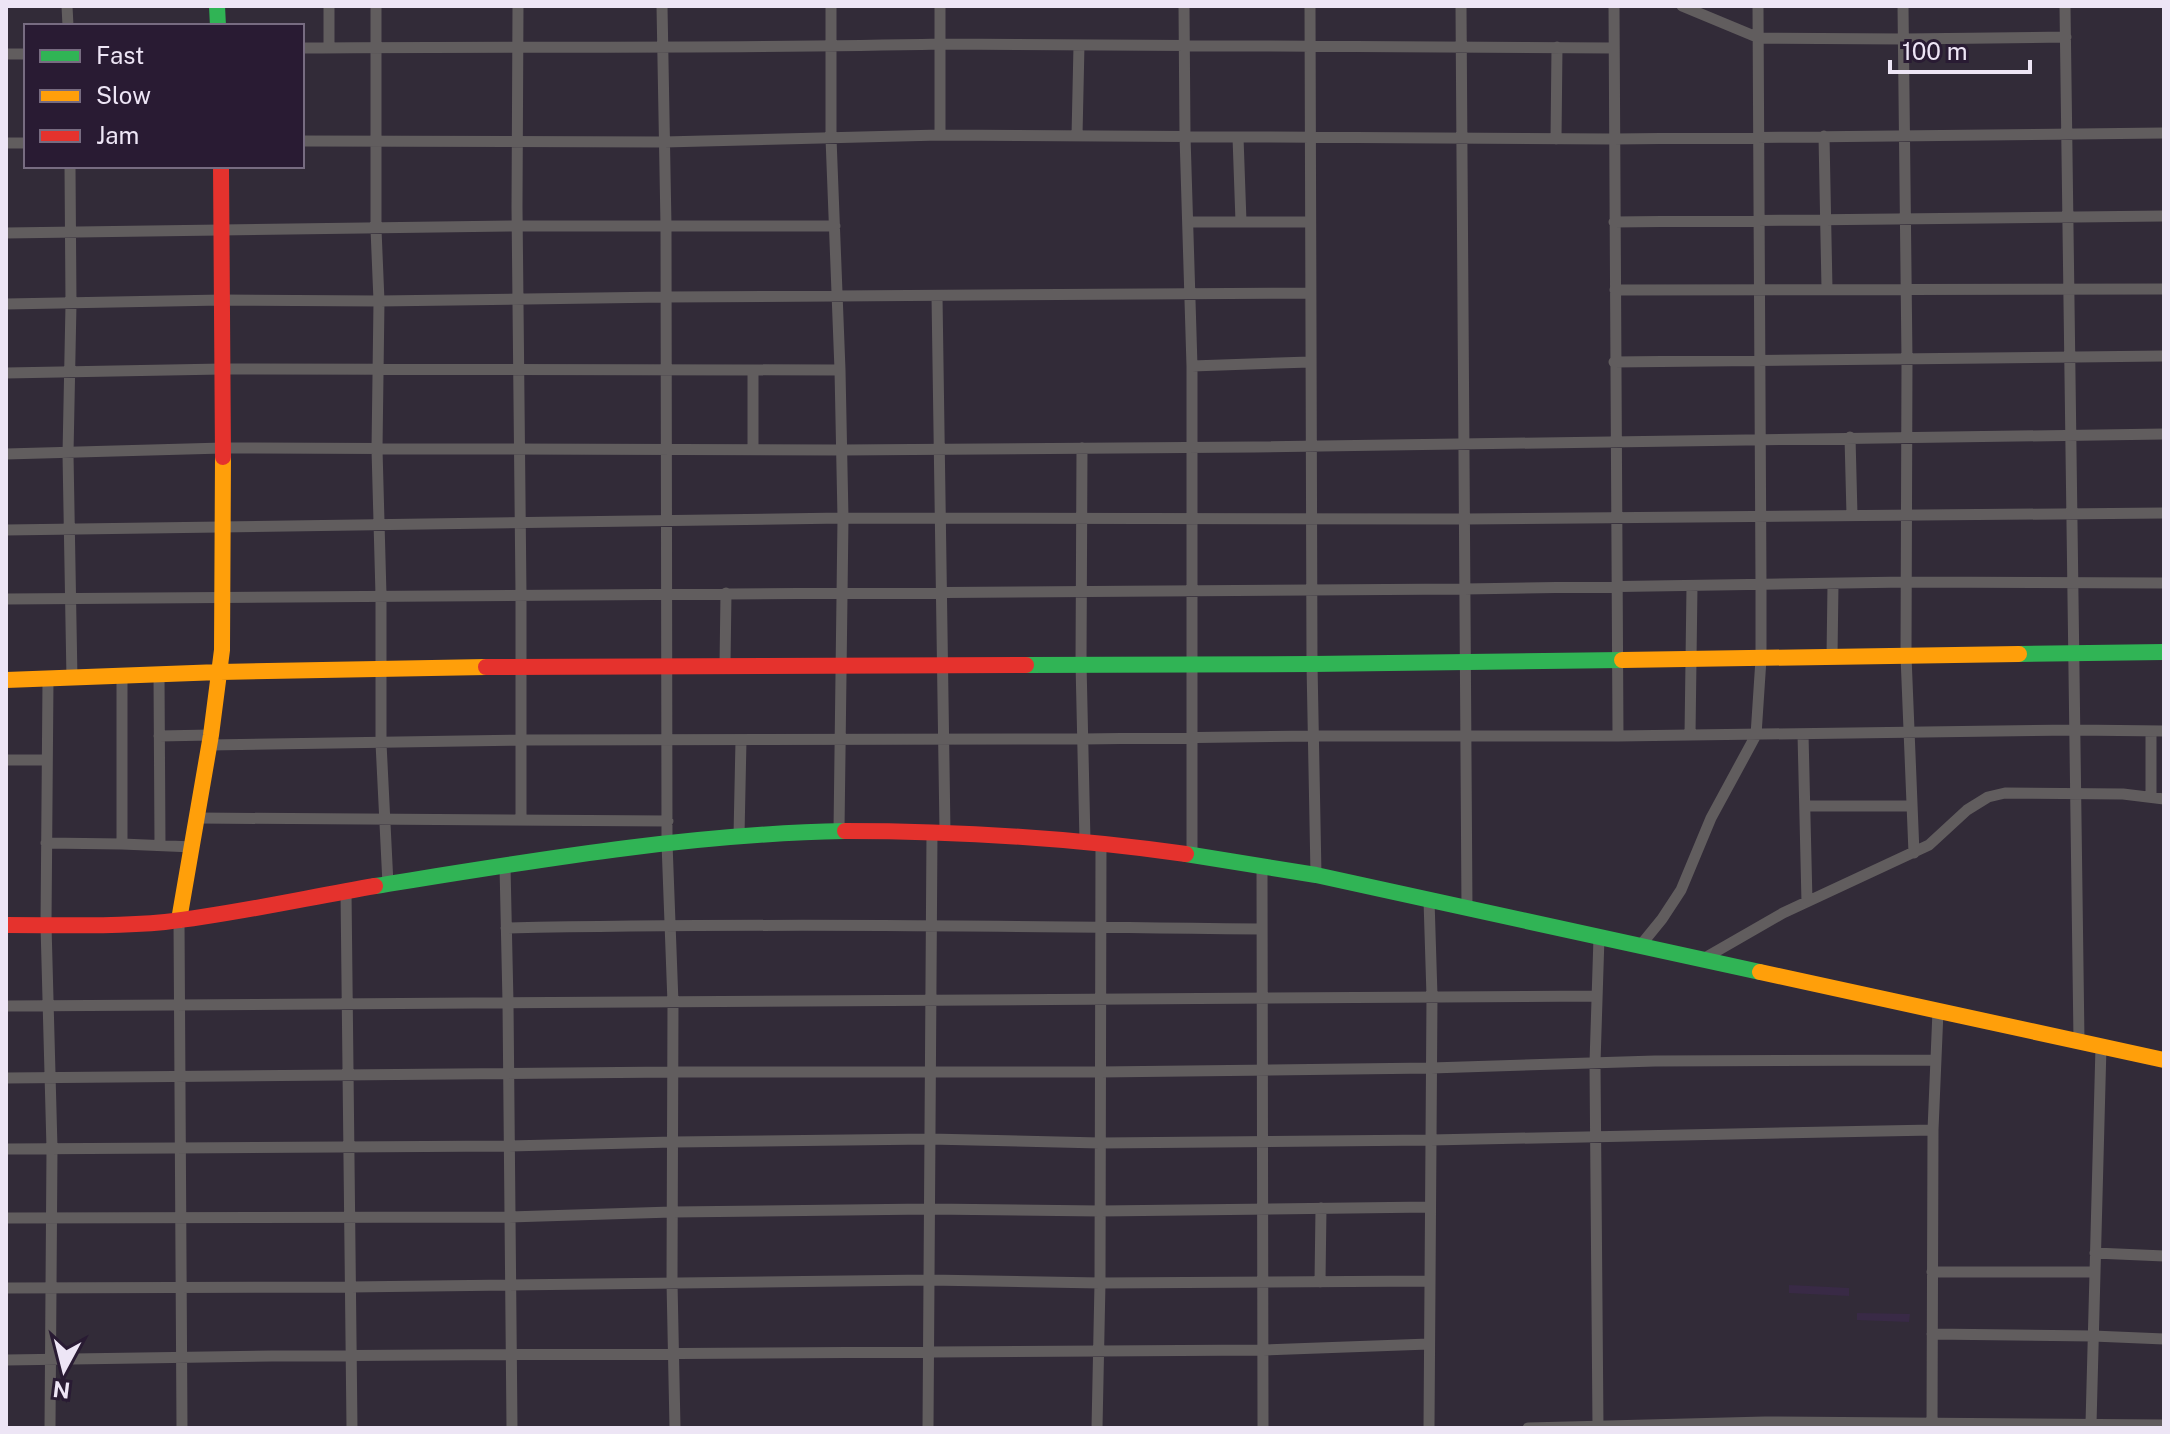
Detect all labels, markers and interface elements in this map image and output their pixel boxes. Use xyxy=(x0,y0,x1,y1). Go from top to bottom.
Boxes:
legend xyxy=(24,24,304,168)
scale bar xyxy=(1890,24,2030,74)
text: 100 m xyxy=(1902,37,1968,65)
text: Fast xyxy=(96,41,144,69)
text: Slow xyxy=(96,81,151,109)
text: Jam xyxy=(96,121,139,149)
north arrow xyxy=(24,1330,104,1410)
text: N xyxy=(51,1376,72,1404)

